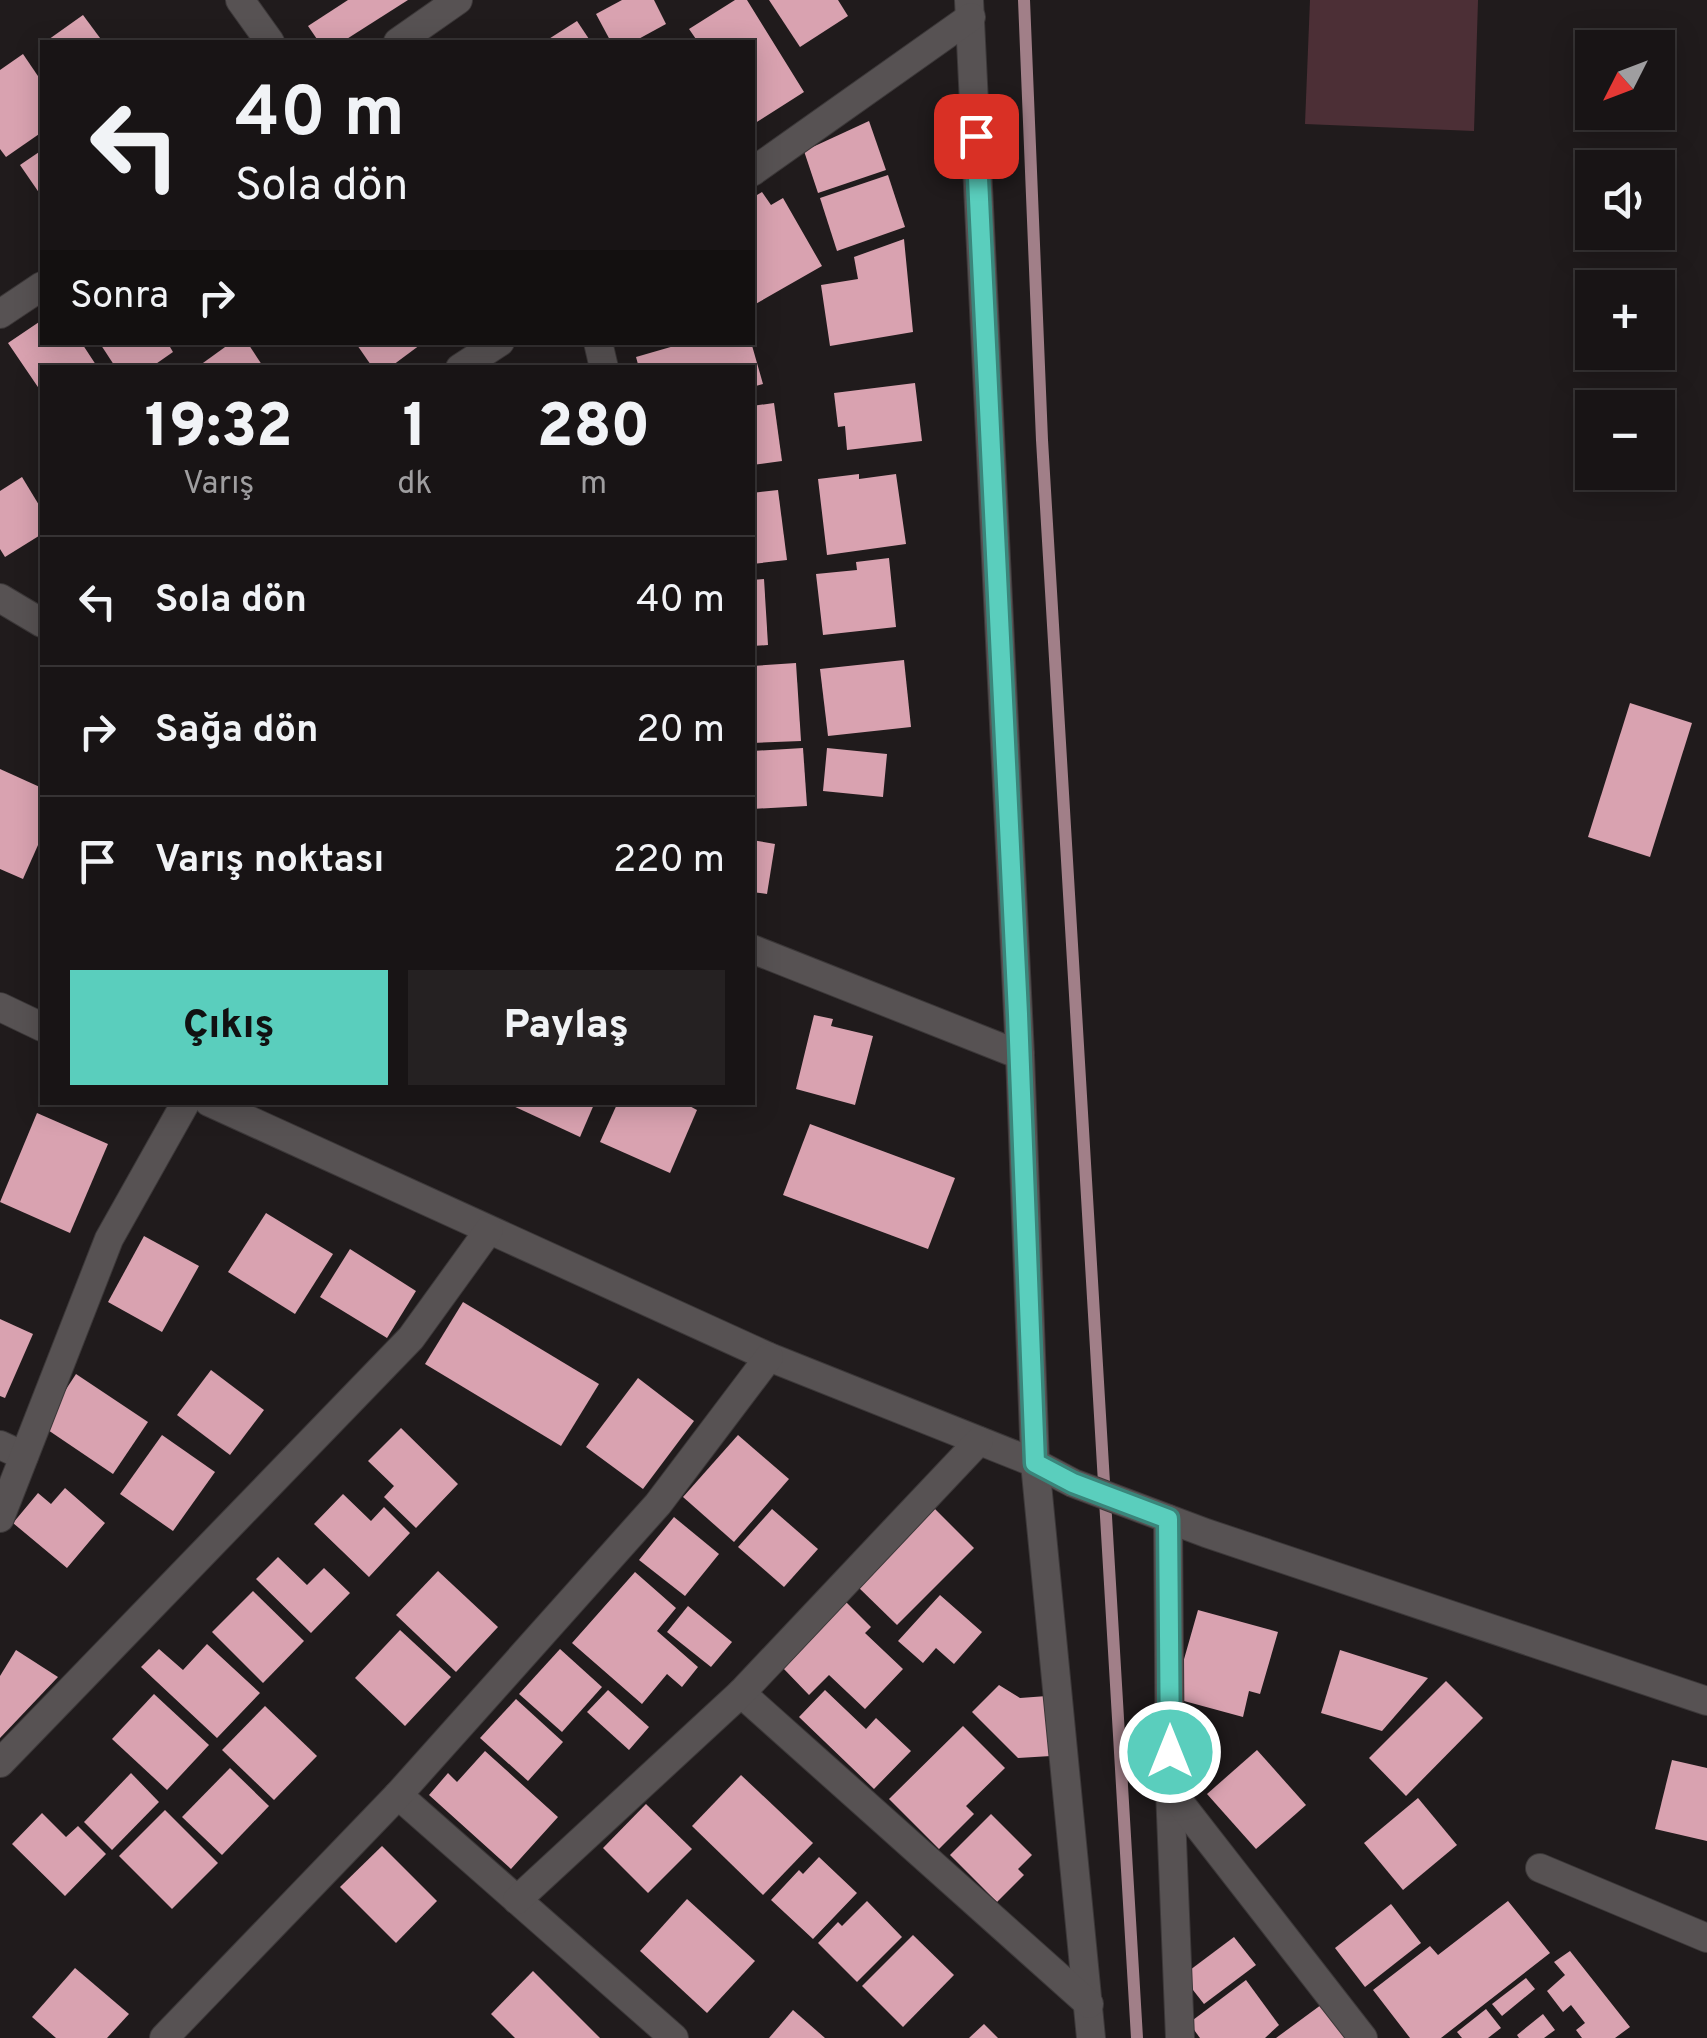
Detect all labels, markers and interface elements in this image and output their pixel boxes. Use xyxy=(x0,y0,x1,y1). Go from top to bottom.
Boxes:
north arrow xyxy=(1575,30,1675,130)
map controls xyxy=(1575,30,1675,490)
text: 40 m xyxy=(235,72,405,161)
icon: left xyxy=(70,80,200,210)
pin xyxy=(934,94,1019,179)
icon: arrive xyxy=(949,109,1004,164)
button: sound xyxy=(1575,150,1675,250)
text: Sola dön xyxy=(235,159,408,216)
icon: right xyxy=(189,270,244,325)
button: + xyxy=(1575,270,1675,370)
text: Sonra xyxy=(70,273,169,322)
button: − xyxy=(1575,390,1675,490)
text: 19:32 xyxy=(145,392,293,468)
text: 1 xyxy=(403,392,427,468)
text: 280 xyxy=(537,392,650,468)
text: Varış xyxy=(183,465,254,505)
text: dk xyxy=(397,465,432,505)
text: m xyxy=(580,465,607,505)
icon: left xyxy=(70,574,125,629)
text: Sola dön xyxy=(155,577,307,626)
text: 40 m xyxy=(636,577,725,626)
icon: right xyxy=(70,704,125,759)
text: Sağa dön xyxy=(155,707,319,756)
text: 20 m xyxy=(636,707,725,756)
icon: arrive xyxy=(70,834,125,889)
text: Varış noktası xyxy=(155,837,384,886)
text: 220 m xyxy=(613,837,725,886)
button: Çıkış xyxy=(70,970,388,1085)
button: Paylaş xyxy=(408,970,725,1085)
position arrow xyxy=(1118,1700,1222,1804)

